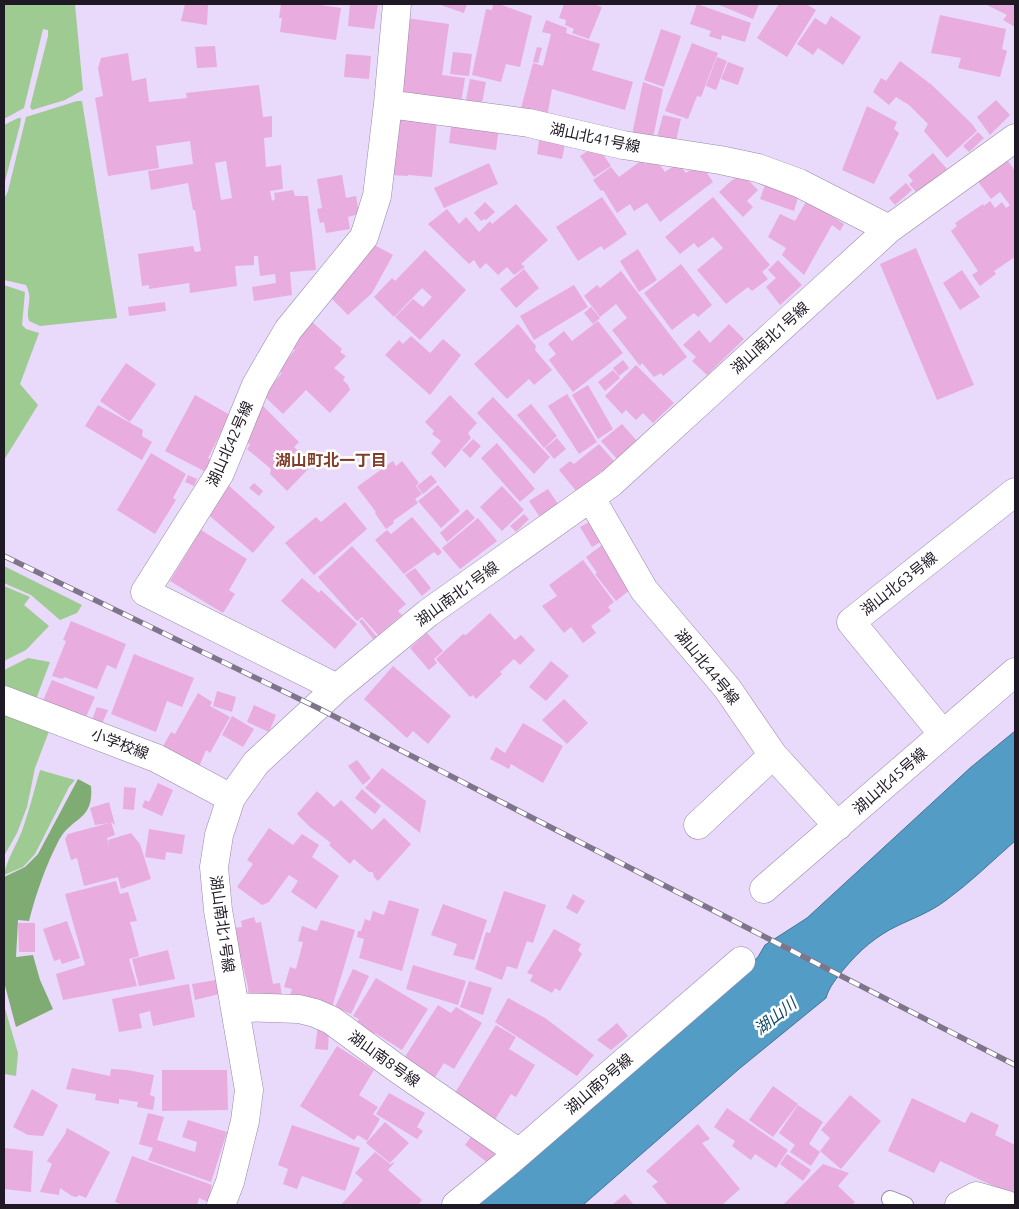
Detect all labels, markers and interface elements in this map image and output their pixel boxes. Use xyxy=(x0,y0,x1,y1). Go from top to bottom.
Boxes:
street label: 湖山北41号線 xyxy=(548,120,642,155)
street label: 湖山南北1号線 xyxy=(727,298,812,377)
street label: 湖山北42号線 xyxy=(203,398,256,489)
district label: 湖山町北一丁目 xyxy=(275,451,387,469)
street label: 湖山北63号線 xyxy=(857,549,940,619)
street label: 湖山南北1号線 xyxy=(412,558,502,629)
street label: 湖山北44号線 xyxy=(672,626,743,708)
street label: 小学校線 xyxy=(89,725,151,762)
street label: 湖山北45号線 xyxy=(849,744,930,817)
street label: 湖山南北1号線 xyxy=(207,874,238,974)
water label: 湖山川 xyxy=(751,993,801,1038)
street label: 湖山南8号線 xyxy=(346,1027,423,1090)
street label: 湖山南9号線 xyxy=(562,1050,636,1117)

